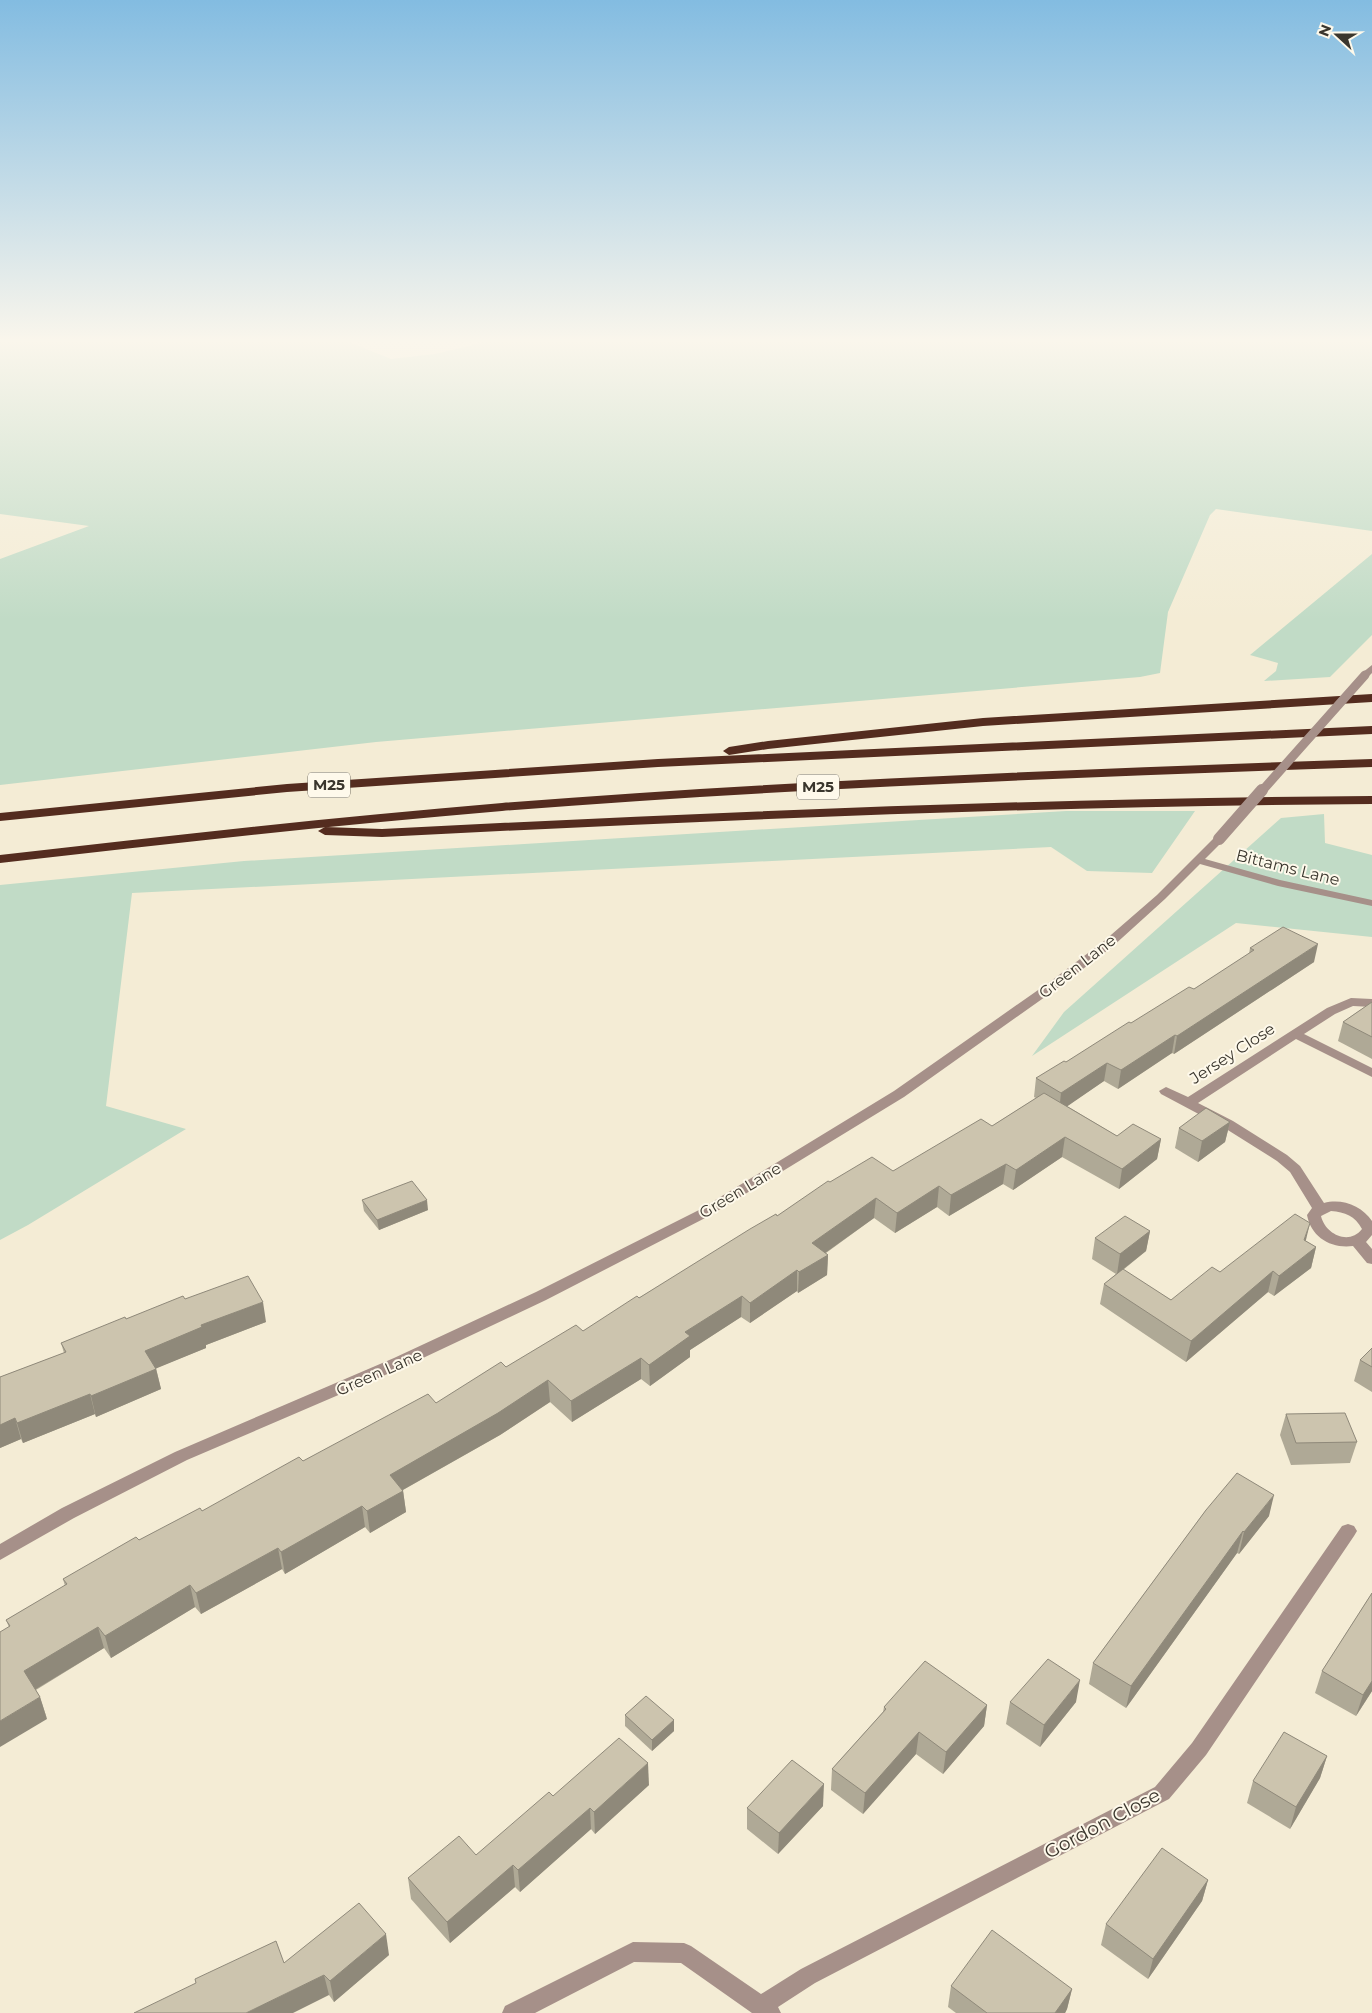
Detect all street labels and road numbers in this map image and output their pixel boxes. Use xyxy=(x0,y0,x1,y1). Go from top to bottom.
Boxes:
road number: M25 xyxy=(308,772,350,798)
road number: M25 xyxy=(797,774,839,800)
street label: Bittams Lane xyxy=(1234,845,1342,890)
street label: Green Lane xyxy=(1035,931,1120,1002)
street label: Jersey Close xyxy=(1185,1019,1278,1088)
street label: Green Lane xyxy=(696,1159,785,1222)
street label: Green Lane xyxy=(333,1345,425,1400)
street label: Gordon Close xyxy=(1040,1783,1164,1864)

